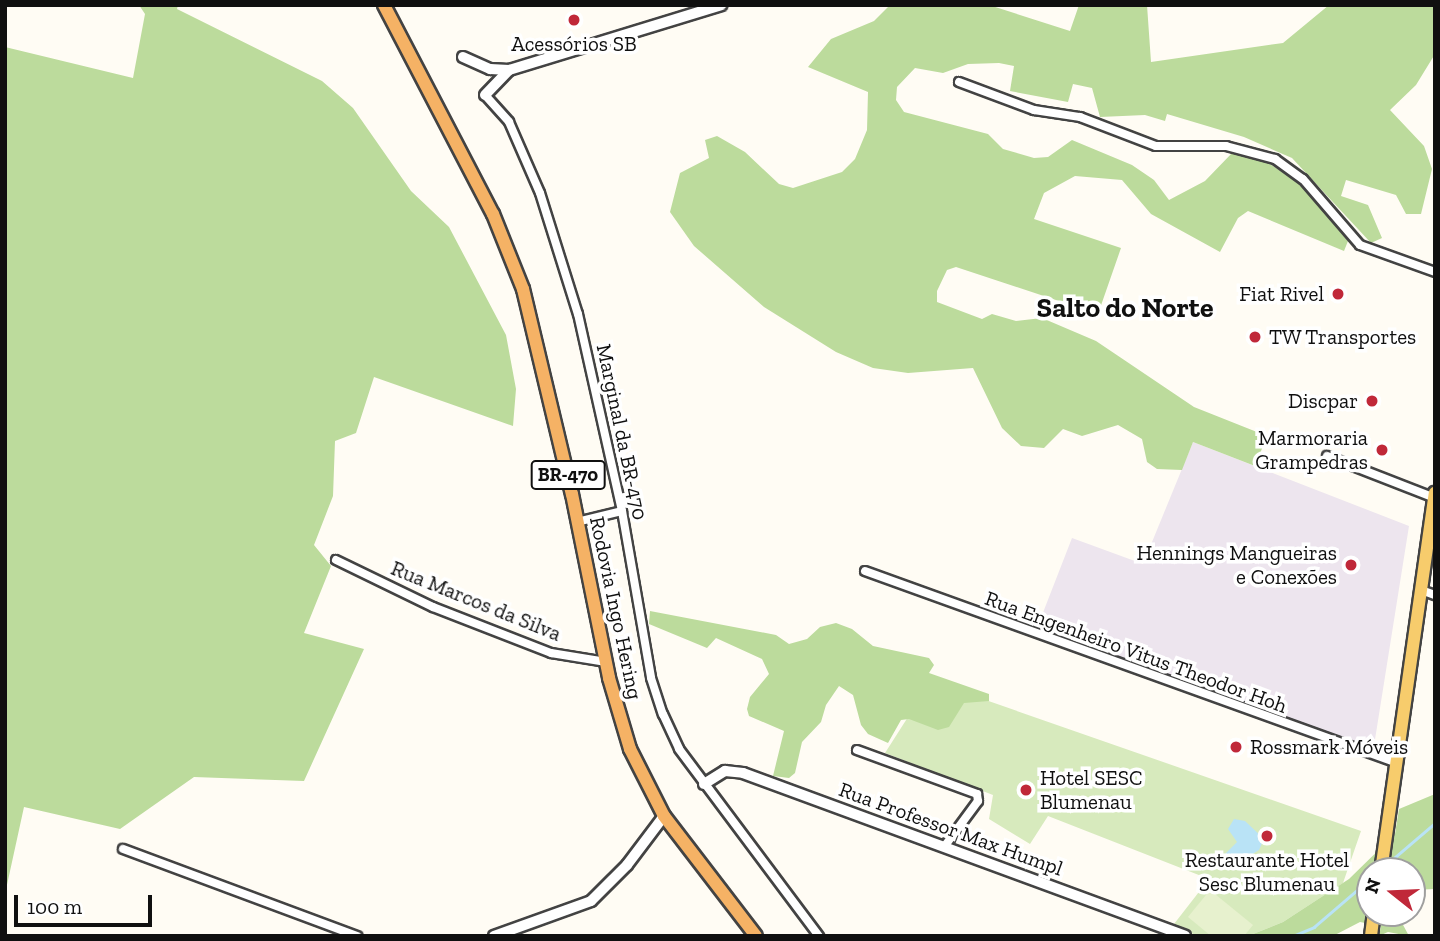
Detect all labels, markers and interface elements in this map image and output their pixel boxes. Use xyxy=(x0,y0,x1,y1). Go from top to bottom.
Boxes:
marker: Acessórios SB xyxy=(566,12,582,28)
place label: Acessórios SB xyxy=(511,31,637,57)
place label: Fiat Rivel xyxy=(1239,281,1324,307)
marker: Fiat Rivel xyxy=(1330,286,1346,302)
district label: Salto do Norte xyxy=(1037,291,1213,325)
place label: TW Transportes xyxy=(1269,324,1417,350)
marker: TW Transportes xyxy=(1247,329,1263,345)
street label: Marginal da BR-470 xyxy=(591,342,653,522)
place label: Discpar xyxy=(1288,388,1358,414)
marker: Discpar xyxy=(1364,393,1380,409)
place label: Marmoraria Grampedras xyxy=(1255,425,1368,475)
marker: Marmoraria Grampedras xyxy=(1374,442,1390,458)
road number: BR-470 xyxy=(530,460,606,490)
street label: Rodovia Ingo Hering xyxy=(584,514,648,702)
place label: Hennings Mangueiras e Conexões xyxy=(1137,540,1337,590)
street label: Rua Marcos da Silva xyxy=(387,555,565,647)
marker: Hennings Mangueiras e Conexões xyxy=(1343,557,1359,573)
street label: Rua Engenheiro Vitus Theodor Hoh xyxy=(981,585,1291,719)
place label: Rossmark Móveis xyxy=(1250,734,1408,760)
marker: Rossmark Móveis xyxy=(1228,739,1244,755)
place label: Hotel SESC Blumenau xyxy=(1040,765,1142,815)
street label: Rua Professor Max Humpl xyxy=(835,777,1067,881)
marker: Hotel SESC Blumenau xyxy=(1018,782,1034,798)
marker: Restaurante Hotel Sesc Blumenau xyxy=(1259,828,1275,844)
place label: Restaurante Hotel Sesc Blumenau xyxy=(1185,847,1349,897)
north arrow xyxy=(1356,857,1426,927)
text: N xyxy=(1359,876,1386,896)
scale bar xyxy=(18,881,156,925)
text: 100 m xyxy=(27,894,82,919)

